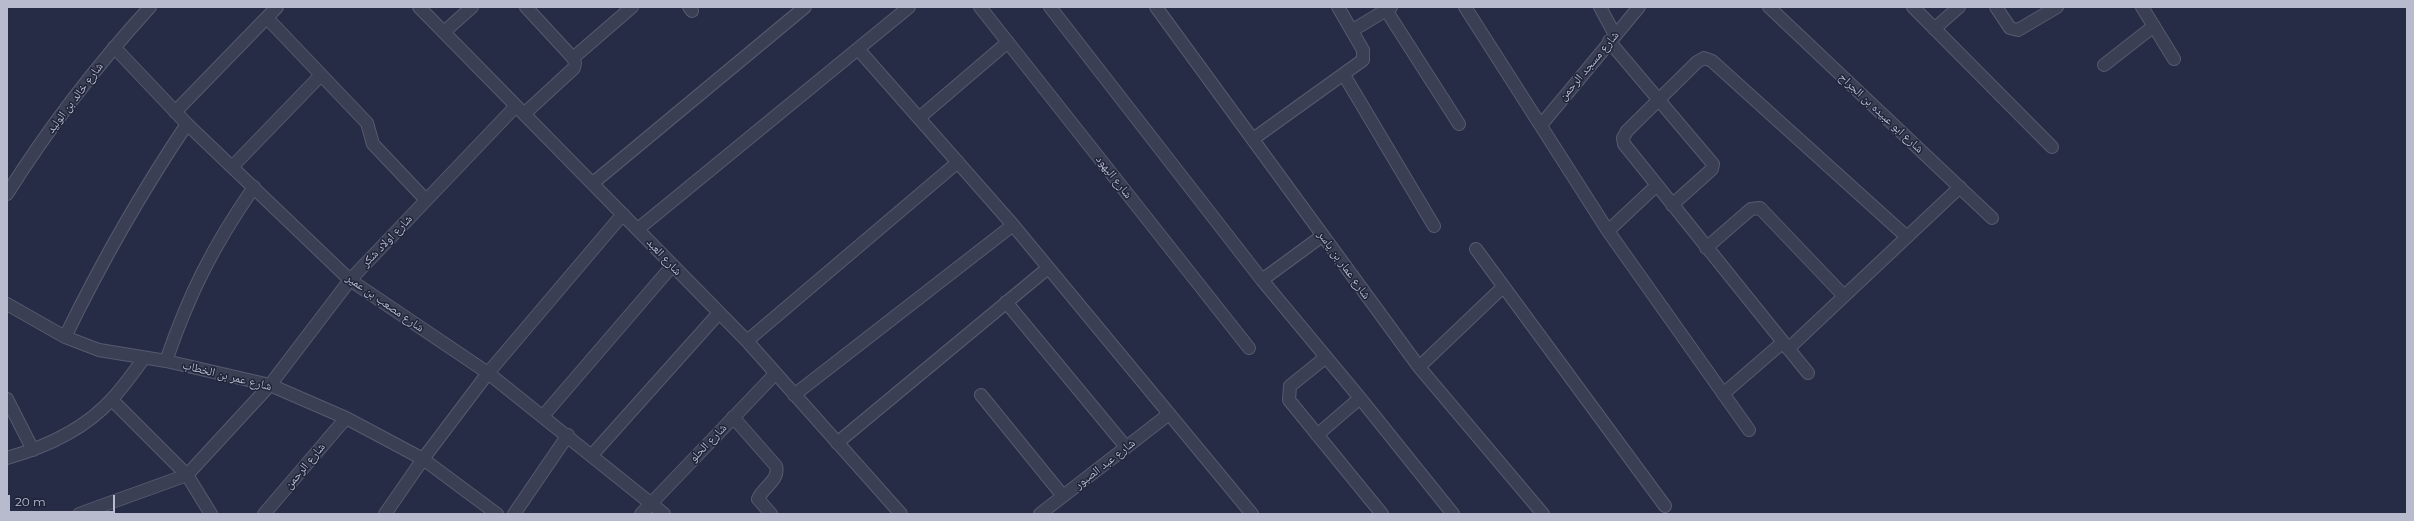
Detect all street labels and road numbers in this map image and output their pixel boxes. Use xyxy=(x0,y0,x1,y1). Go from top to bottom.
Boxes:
street label: شارع مسجد الرحمن xyxy=(1556,28,1622,104)
street label: شارع خالد بن الوليد xyxy=(44,60,106,136)
street label: شارع ابو عبيده بن الجراح xyxy=(1836,70,1926,156)
street label: شارع اليهود xyxy=(1093,153,1135,201)
street label: شارع اولاد شكر xyxy=(359,212,415,270)
street label: شارع عمار بن ياسر xyxy=(1314,228,1374,302)
street label: شارع العبد xyxy=(643,235,685,279)
street label: شارع مصعب بن عمير xyxy=(343,271,427,335)
street label: شارع عمر بن الخطاب xyxy=(181,358,273,394)
street label: شارع الحلو xyxy=(686,421,730,465)
street label: شارع عبد الصبور xyxy=(1072,436,1138,492)
street label: شارع الرحمن xyxy=(282,440,328,492)

